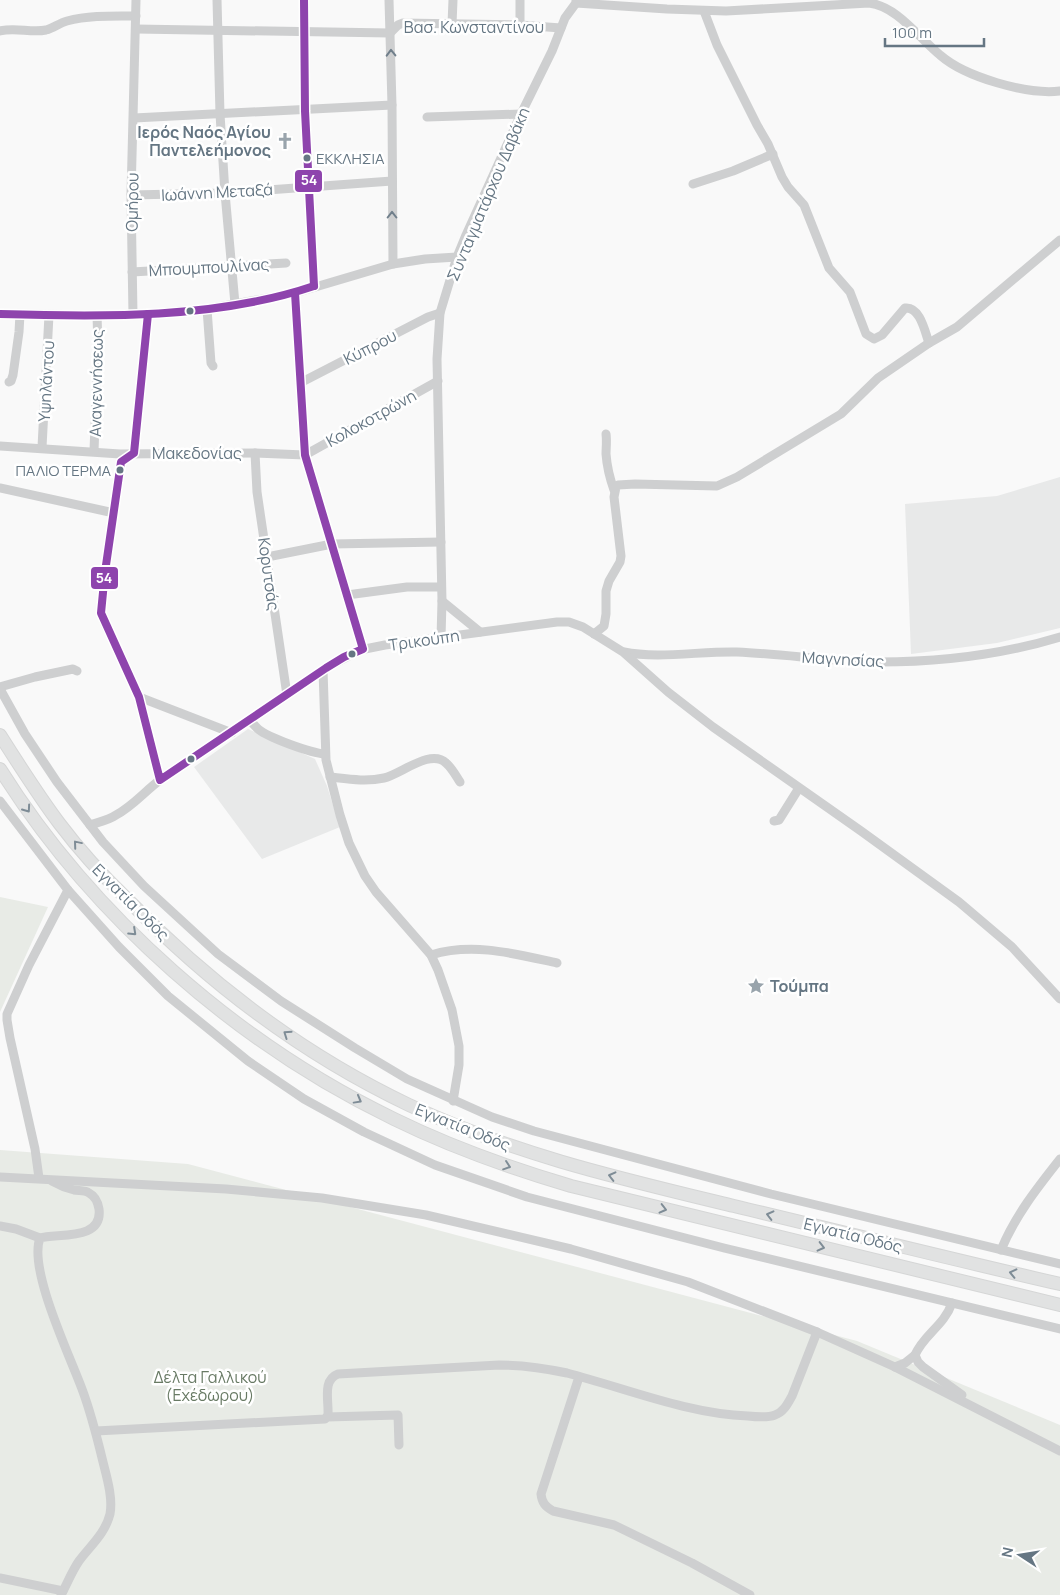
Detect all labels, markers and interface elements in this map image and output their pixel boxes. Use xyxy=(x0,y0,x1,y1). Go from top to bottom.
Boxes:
scale bar xyxy=(885,15,984,47)
street label: Βασ. Κωνσταντίνου xyxy=(404,16,544,38)
text: 100 m xyxy=(892,22,932,43)
one-way arrow xyxy=(386,48,396,56)
street label: Συνταγματάρχου Δαβάκη xyxy=(441,104,535,284)
place label: Ιερός Ναός Αγίου Παντελεήμονος xyxy=(137,121,271,161)
church icon: Ιερός Ναός Αγίου Παντελεήμονος xyxy=(275,131,295,151)
place label: ΕΚΚΛΗΣΙΑ xyxy=(316,148,385,169)
marker: ΕΚΚΛΗΣΙΑ xyxy=(302,153,312,163)
line badge: 54 xyxy=(294,169,323,193)
text: 54 xyxy=(301,170,317,189)
street label: Ομήρου xyxy=(120,172,144,232)
street label: Ιωάννη Μεταξά xyxy=(161,178,273,206)
one-way arrow xyxy=(387,211,397,218)
street label: Μπουμπουλίνας xyxy=(148,253,270,281)
unlabelled marker xyxy=(185,306,195,316)
street label: Κύπρου xyxy=(340,324,400,370)
street label: Αναγεννήσεως xyxy=(84,329,108,437)
street label: Υψηλάντου xyxy=(33,340,59,422)
street label: Κολοκοτρώνη xyxy=(322,384,420,452)
street label: Μακεδονίας xyxy=(152,442,242,464)
place label: ΠΑΛΙΟ ΤΕΡΜΑ xyxy=(16,460,111,481)
marker: ΠΑΛΙΟ ΤΕΡΜΑ xyxy=(115,465,125,475)
street label: Κορυτσάς xyxy=(253,536,285,612)
line badge: 54 xyxy=(90,566,119,590)
text: 54 xyxy=(96,568,112,587)
street label: Τρικούπη xyxy=(387,624,461,656)
street label: Μαγνησίας xyxy=(801,646,885,672)
unlabelled marker xyxy=(347,649,357,659)
unlabelled marker xyxy=(186,754,196,764)
one-way arrow xyxy=(21,803,30,813)
one-way arrow xyxy=(74,841,82,850)
street label: Εγνατία Οδός xyxy=(88,859,174,945)
one-way arrow xyxy=(127,926,136,935)
place label: Τούμπα xyxy=(770,975,829,997)
place icon: Τούμπα xyxy=(746,976,766,996)
one-way arrow xyxy=(284,1031,293,1040)
one-way arrow xyxy=(353,1094,362,1104)
street label: Εγνατία Οδός xyxy=(412,1098,514,1156)
one-way arrow xyxy=(502,1160,510,1170)
one-way arrow xyxy=(608,1172,616,1182)
one-way arrow xyxy=(659,1203,668,1214)
one-way arrow xyxy=(765,1210,774,1221)
street label: Εγνατία Οδός xyxy=(802,1212,905,1258)
one-way arrow xyxy=(817,1242,825,1252)
one-way arrow xyxy=(1008,1268,1017,1279)
park label: Δέλτα Γαλλικού (Εχέδωρου) xyxy=(153,1366,267,1406)
north arrow xyxy=(995,1530,1045,1580)
text: N xyxy=(996,1545,1017,1559)

